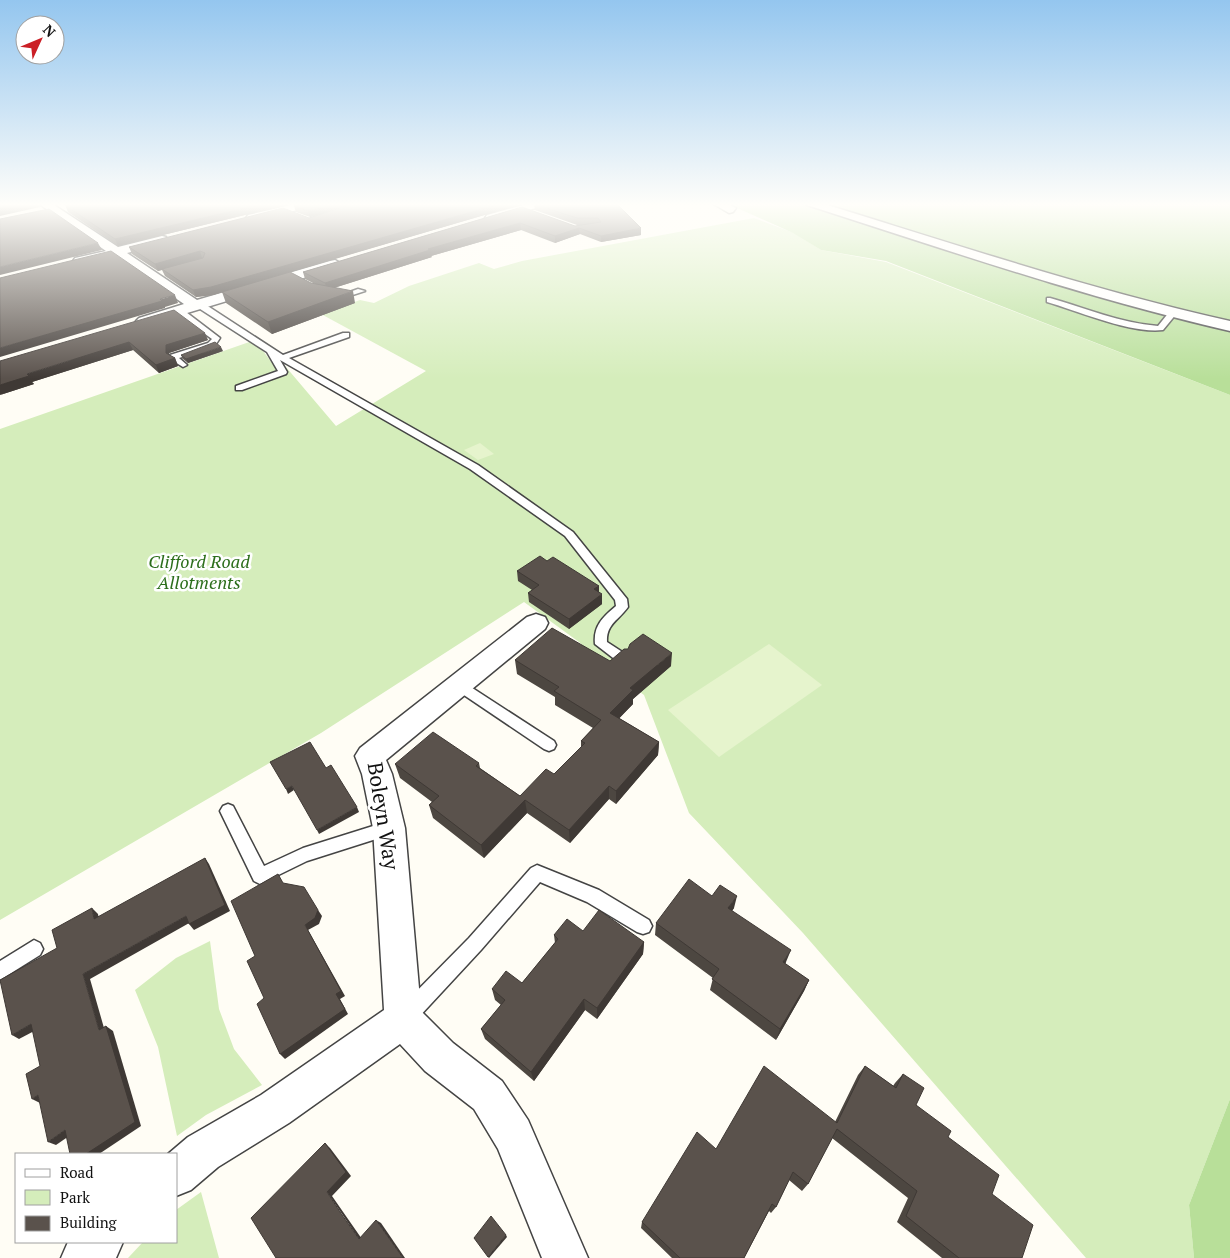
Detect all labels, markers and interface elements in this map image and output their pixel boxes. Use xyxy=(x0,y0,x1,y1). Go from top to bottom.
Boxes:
north arrow xyxy=(15,15,65,65)
text: N xyxy=(39,20,60,41)
park label: Clifford Road Allotments xyxy=(148,549,250,594)
street label: Boleyn Way xyxy=(362,760,406,872)
legend xyxy=(15,1153,178,1243)
text: Road xyxy=(60,1162,93,1182)
text: Park xyxy=(60,1187,90,1207)
text: Building xyxy=(60,1212,118,1232)

